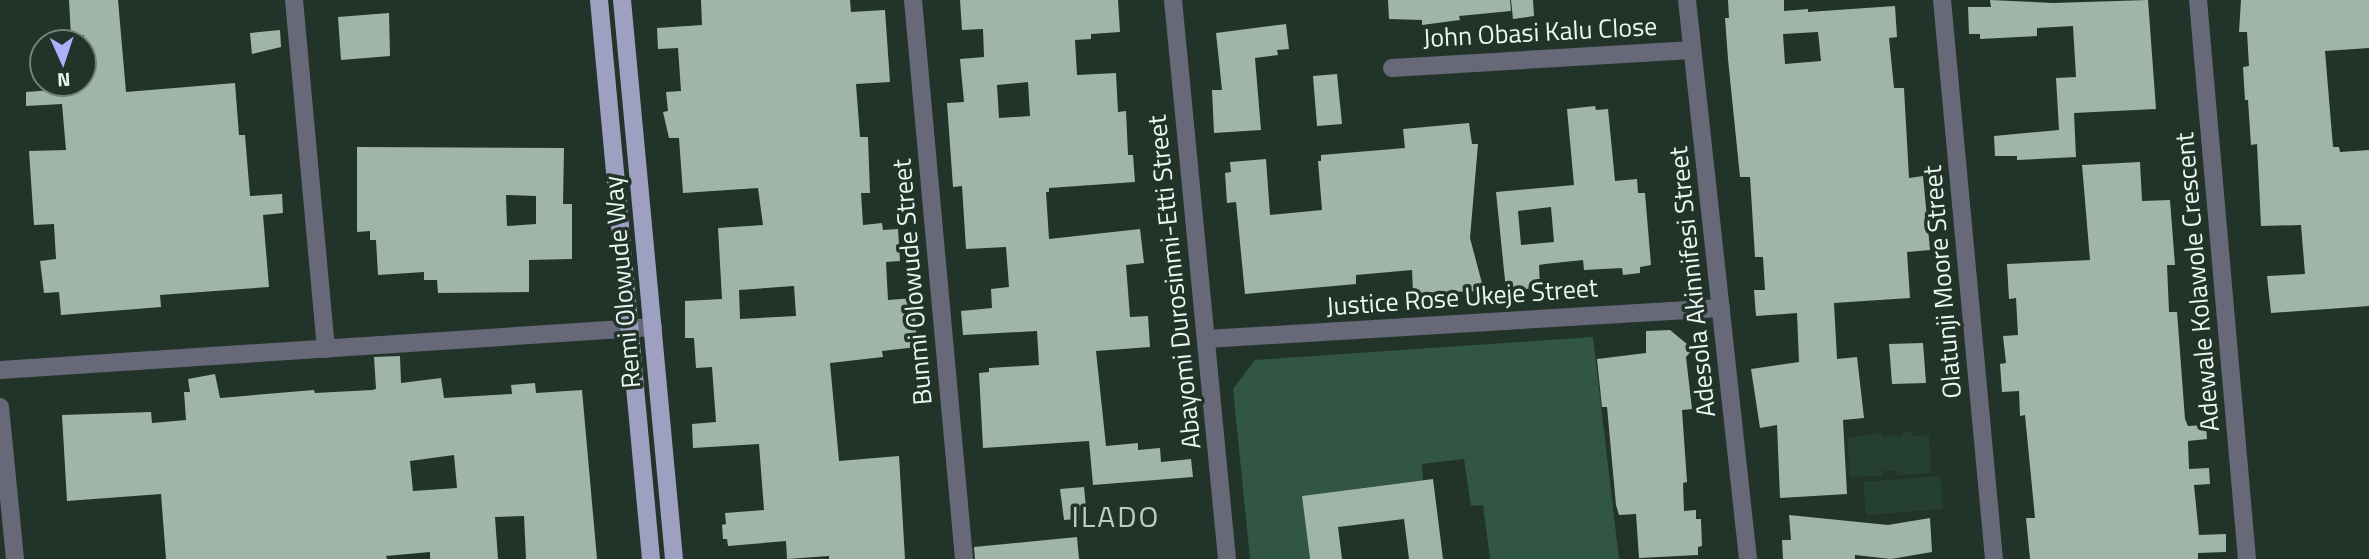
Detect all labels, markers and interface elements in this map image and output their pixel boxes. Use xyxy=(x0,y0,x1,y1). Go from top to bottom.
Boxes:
street label: John Obasi Kalu Close xyxy=(1422,6,1658,57)
north arrow xyxy=(28,28,98,98)
text: N xyxy=(57,66,71,95)
street label: Abayomi Durosinmi-Etti Street xyxy=(1137,113,1210,451)
street label: Adewale Kolawole Crescent xyxy=(2164,131,2229,433)
street label: Adesola Akinnifesi Street xyxy=(1658,145,1725,419)
street label: Bunmi Olowude Street xyxy=(881,157,942,407)
street label: Olatunji Moore Street xyxy=(1912,164,1971,400)
street label: Remi Olowude Way xyxy=(593,174,650,390)
street label: Justice Rose Ukeje Street xyxy=(1325,268,1599,325)
district label: ILADO xyxy=(1072,493,1160,539)

